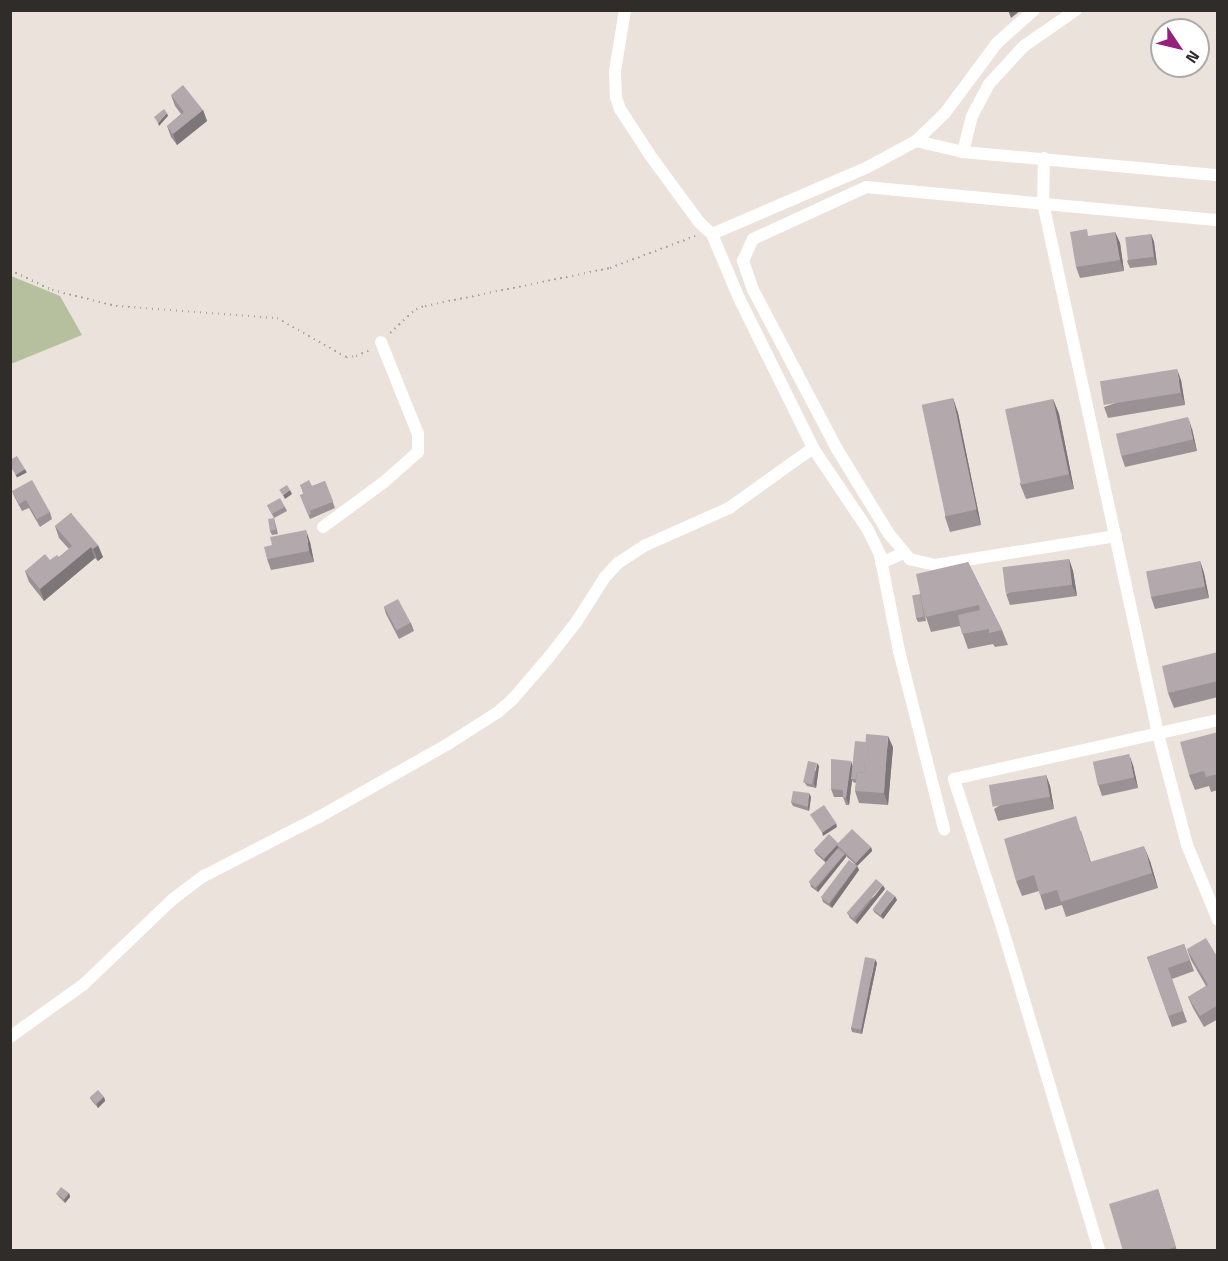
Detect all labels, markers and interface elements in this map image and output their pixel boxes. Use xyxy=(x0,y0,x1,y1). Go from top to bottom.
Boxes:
north arrow xyxy=(1150,18,1210,78)
text: N xyxy=(1180,46,1206,69)

